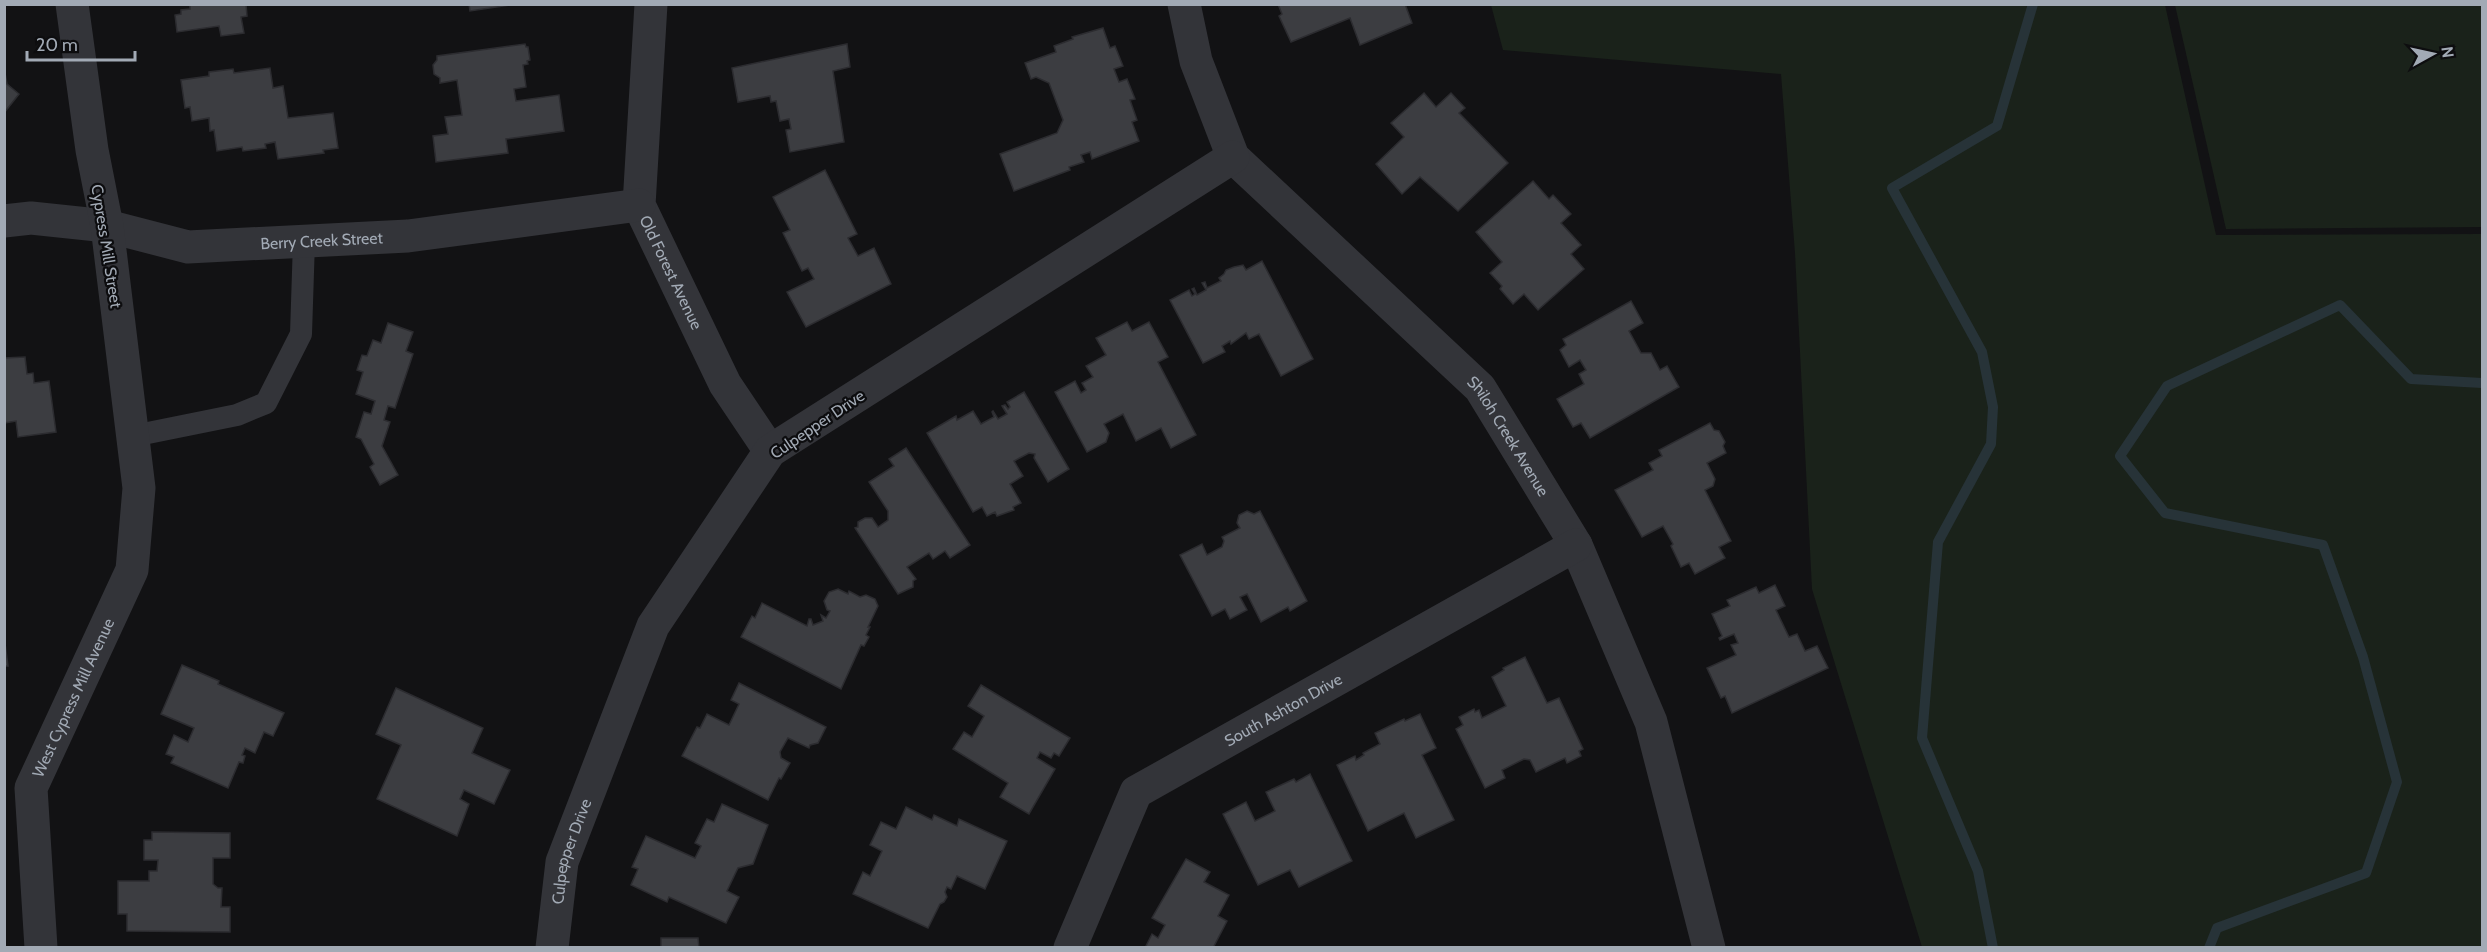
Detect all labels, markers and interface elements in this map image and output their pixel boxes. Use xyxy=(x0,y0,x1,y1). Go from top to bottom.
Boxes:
scale bar xyxy=(27,24,135,62)
north arrow xyxy=(2403,24,2463,84)
text: 20 m xyxy=(36,34,78,56)
text: N xyxy=(2437,45,2458,59)
street label: Cypress Mill Street xyxy=(87,183,126,310)
street label: Old Forest Avenue xyxy=(635,212,706,333)
street label: Berry Creek Street xyxy=(260,228,384,253)
street label: Shiloh Creek Avenue xyxy=(1463,372,1553,500)
street label: Culpepper Drive xyxy=(767,386,868,463)
street label: West Cypress Mill Avenue xyxy=(28,615,118,780)
street label: South Ashton Drive xyxy=(1221,669,1345,750)
street label: Culpepper Drive xyxy=(548,796,596,905)

